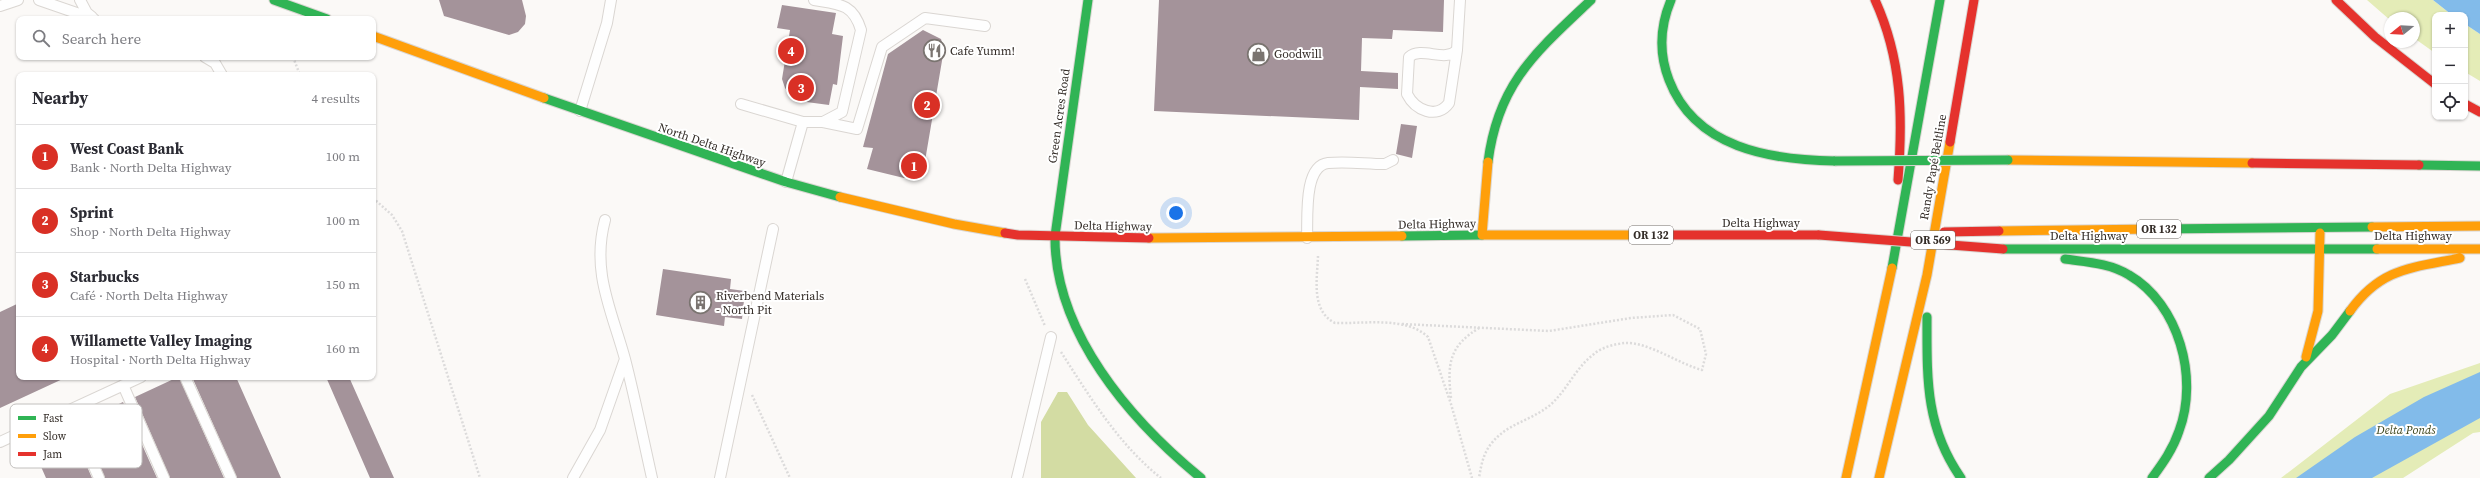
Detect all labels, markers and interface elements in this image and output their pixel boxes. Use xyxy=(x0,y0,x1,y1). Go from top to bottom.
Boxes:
north arrow xyxy=(2384,12,2420,48)
map controls xyxy=(2432,12,2468,120)
button: + xyxy=(2432,12,2468,48)
search box xyxy=(16,16,376,60)
icon: search xyxy=(30,27,52,49)
text: Search here xyxy=(62,28,141,49)
pin: 4 xyxy=(778,36,804,66)
restaurant icon: Cafe Yumm! xyxy=(922,38,948,64)
shop icon: Goodwill xyxy=(1246,41,1272,67)
place label: Cafe Yumm! xyxy=(950,43,1015,59)
place label: Goodwill xyxy=(1274,46,1322,62)
button: − xyxy=(2432,48,2468,84)
street label: Green Acres Road xyxy=(1044,68,1074,164)
pin: 3 xyxy=(788,73,814,103)
button: locate xyxy=(2432,84,2468,120)
text: Nearby xyxy=(32,86,88,110)
text: 4 results xyxy=(312,90,360,107)
pin: 2 xyxy=(914,90,940,120)
street label: Randy Papé Beltline xyxy=(1916,113,1950,221)
street label: North Delta Highway xyxy=(656,119,769,171)
text: West Coast Bank xyxy=(70,138,184,159)
text: 1 xyxy=(41,148,49,165)
text: 100 m xyxy=(326,148,360,165)
pin: 1 xyxy=(901,151,927,181)
text: Bank · North Delta Highway xyxy=(70,159,232,176)
text: Sprint xyxy=(70,202,113,223)
your location xyxy=(1166,203,1186,223)
text: 2 xyxy=(41,212,49,229)
text: 100 m xyxy=(326,212,360,229)
street label: Delta Highway xyxy=(1398,215,1477,233)
street label: Delta Highway xyxy=(1722,215,1801,231)
street label: Delta Highway xyxy=(1074,217,1153,235)
road number: OR 132 xyxy=(2137,220,2181,238)
text: Shop · North Delta Highway xyxy=(70,223,231,240)
road number: OR 132 xyxy=(1629,226,1673,244)
street label: Delta Highway xyxy=(2050,228,2129,244)
street label: Delta Highway xyxy=(2374,228,2453,244)
road number: OR 569 xyxy=(1911,231,1955,249)
text: Starbucks xyxy=(70,266,139,287)
text: 3 xyxy=(41,276,49,293)
text: 150 m xyxy=(326,276,360,293)
text: Café · North Delta Highway xyxy=(70,287,228,304)
place label: Riverbend Materials - North Pit xyxy=(716,288,824,318)
building icon: Riverbend Materials - North Pit xyxy=(688,290,714,316)
text: Willamette Valley Imaging xyxy=(70,330,252,351)
text: 4 xyxy=(41,340,49,357)
text: 160 m xyxy=(326,340,360,357)
text: Hospital · North Delta Highway xyxy=(70,351,251,368)
legend xyxy=(10,404,142,468)
text: Fast xyxy=(43,411,63,426)
park label: Delta Ponds xyxy=(2375,422,2436,438)
text: Slow xyxy=(43,429,67,444)
text: Jam xyxy=(42,447,62,462)

